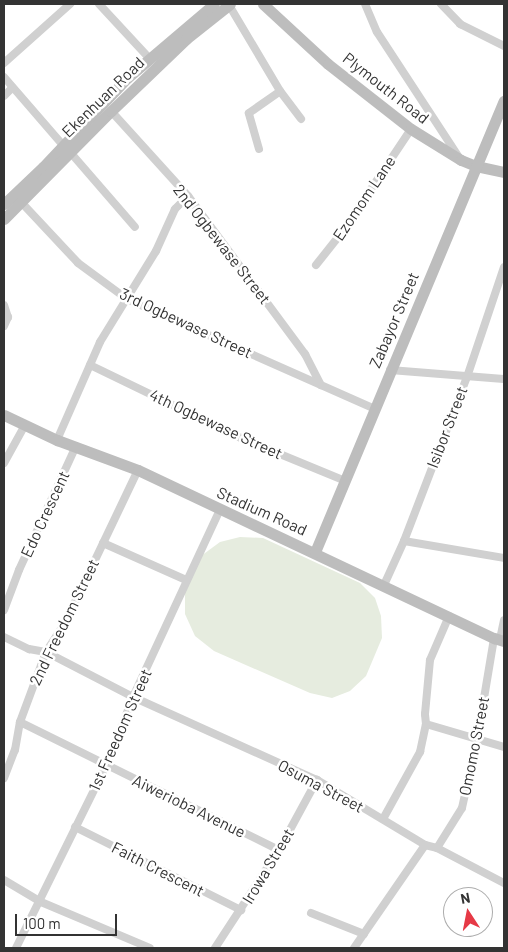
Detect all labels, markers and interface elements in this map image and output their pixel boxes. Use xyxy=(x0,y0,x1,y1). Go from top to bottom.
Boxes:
street label: Plymouth Road xyxy=(339,48,433,128)
street label: Ekenhuan Road xyxy=(58,53,148,141)
street label: Ezomom Lane xyxy=(329,152,399,244)
street label: 2nd Ogbewase Street xyxy=(169,180,275,308)
street label: Zabayor Street xyxy=(365,269,423,371)
street label: 3rd Ogbewase Street xyxy=(117,284,255,362)
street label: Isibor Street xyxy=(423,383,471,471)
street label: 4th Ogbewase Street xyxy=(147,385,285,463)
street label: Edo Crescent xyxy=(17,468,73,560)
street label: Stadium Road xyxy=(214,483,310,539)
street label: 2nd Freedom Street xyxy=(25,556,103,688)
street label: 1st Freedom Street xyxy=(84,666,156,794)
street label: Omomo Street xyxy=(455,695,493,797)
street label: Osuma Street xyxy=(275,755,367,817)
street label: Aiwerioba Avenue xyxy=(129,770,249,842)
street label: Irowa Street xyxy=(238,825,298,907)
street label: Faith Crescent xyxy=(109,837,207,901)
north arrow xyxy=(443,887,493,937)
text: N xyxy=(459,889,471,907)
scale bar xyxy=(18,904,120,936)
text: 100 m xyxy=(23,914,61,932)

